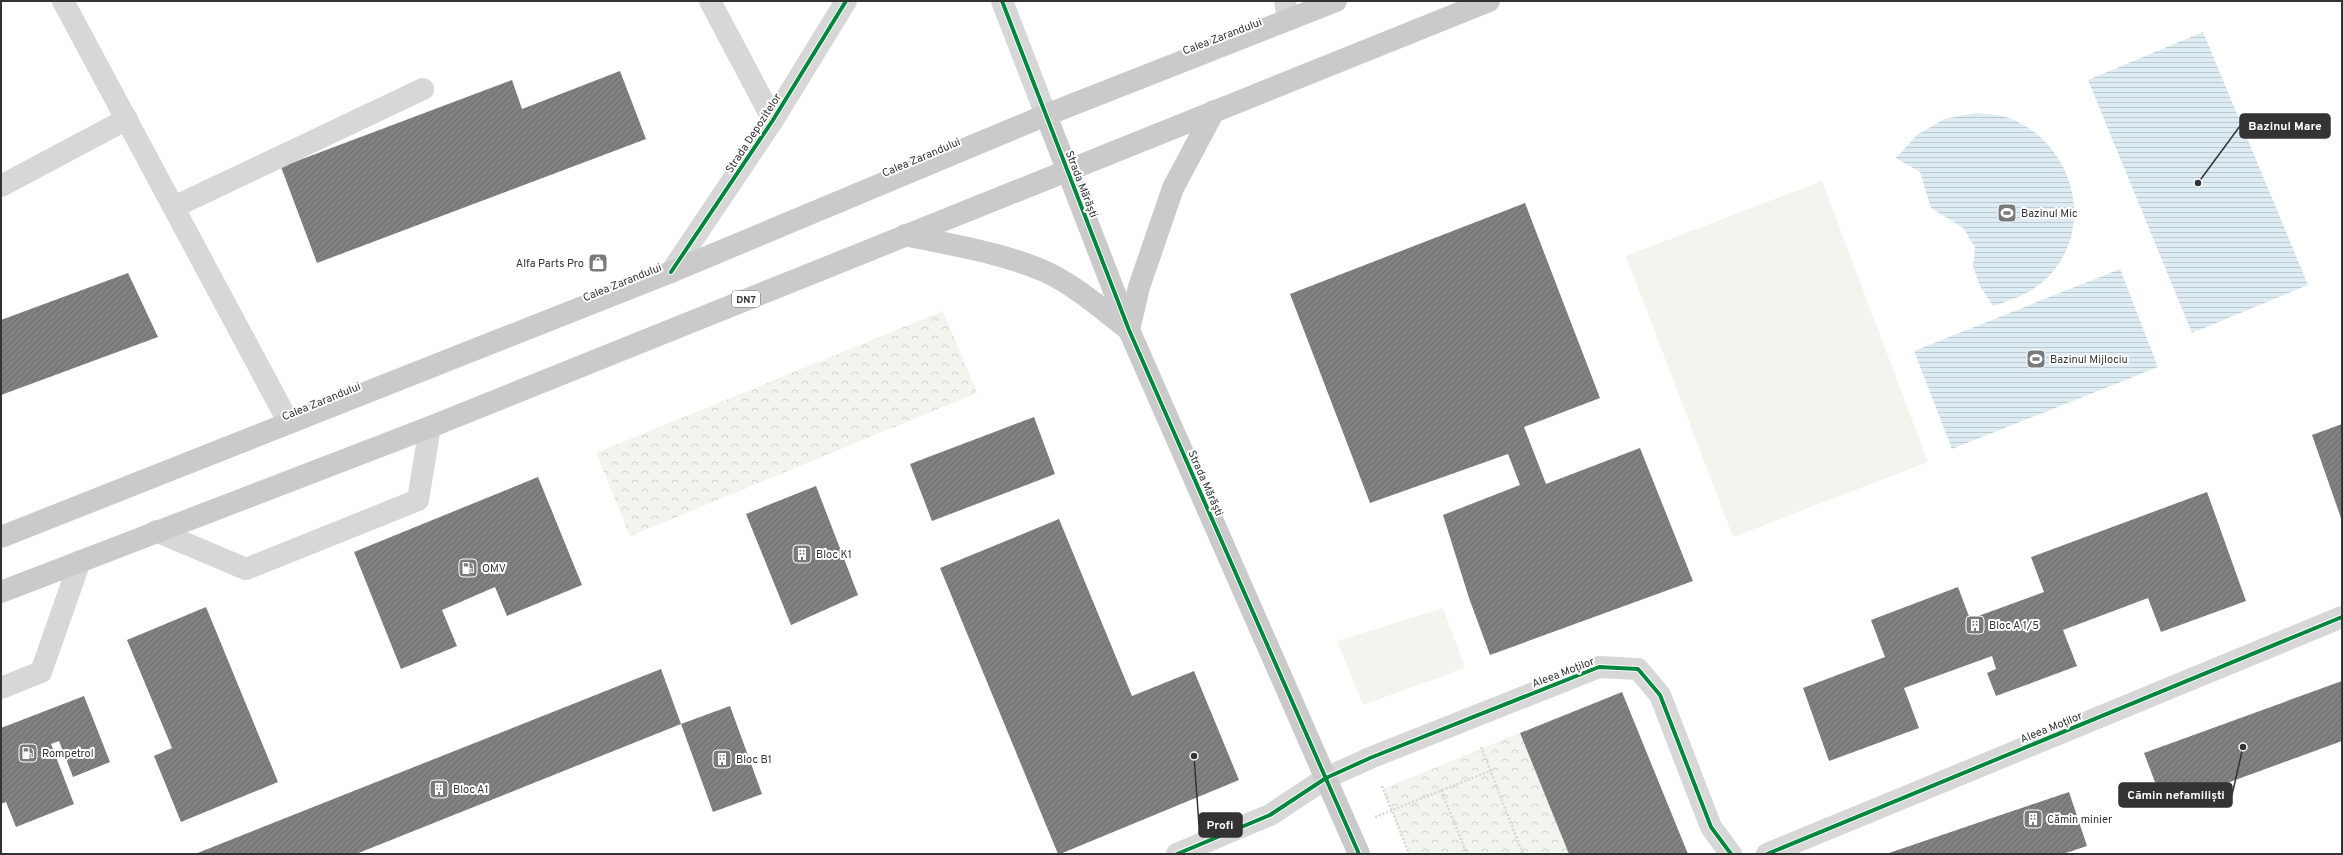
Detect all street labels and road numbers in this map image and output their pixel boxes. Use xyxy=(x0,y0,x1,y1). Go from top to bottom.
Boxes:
street label: Calea Zarandului xyxy=(1181,15,1264,58)
street label: Strada Depozitelor xyxy=(723,90,785,176)
street label: Calea Zarandului xyxy=(880,135,963,181)
street label: Strada Mărăști xyxy=(1062,149,1100,220)
street label: Calea Zarandului xyxy=(581,261,664,305)
road number: DN7 xyxy=(732,291,760,307)
street label: Calea Zarandului xyxy=(280,380,363,424)
street label: Strada Mărăști xyxy=(1184,448,1226,519)
street label: Aleea Moților xyxy=(1530,654,1597,691)
street label: Aleea Moților xyxy=(2018,709,2085,747)

